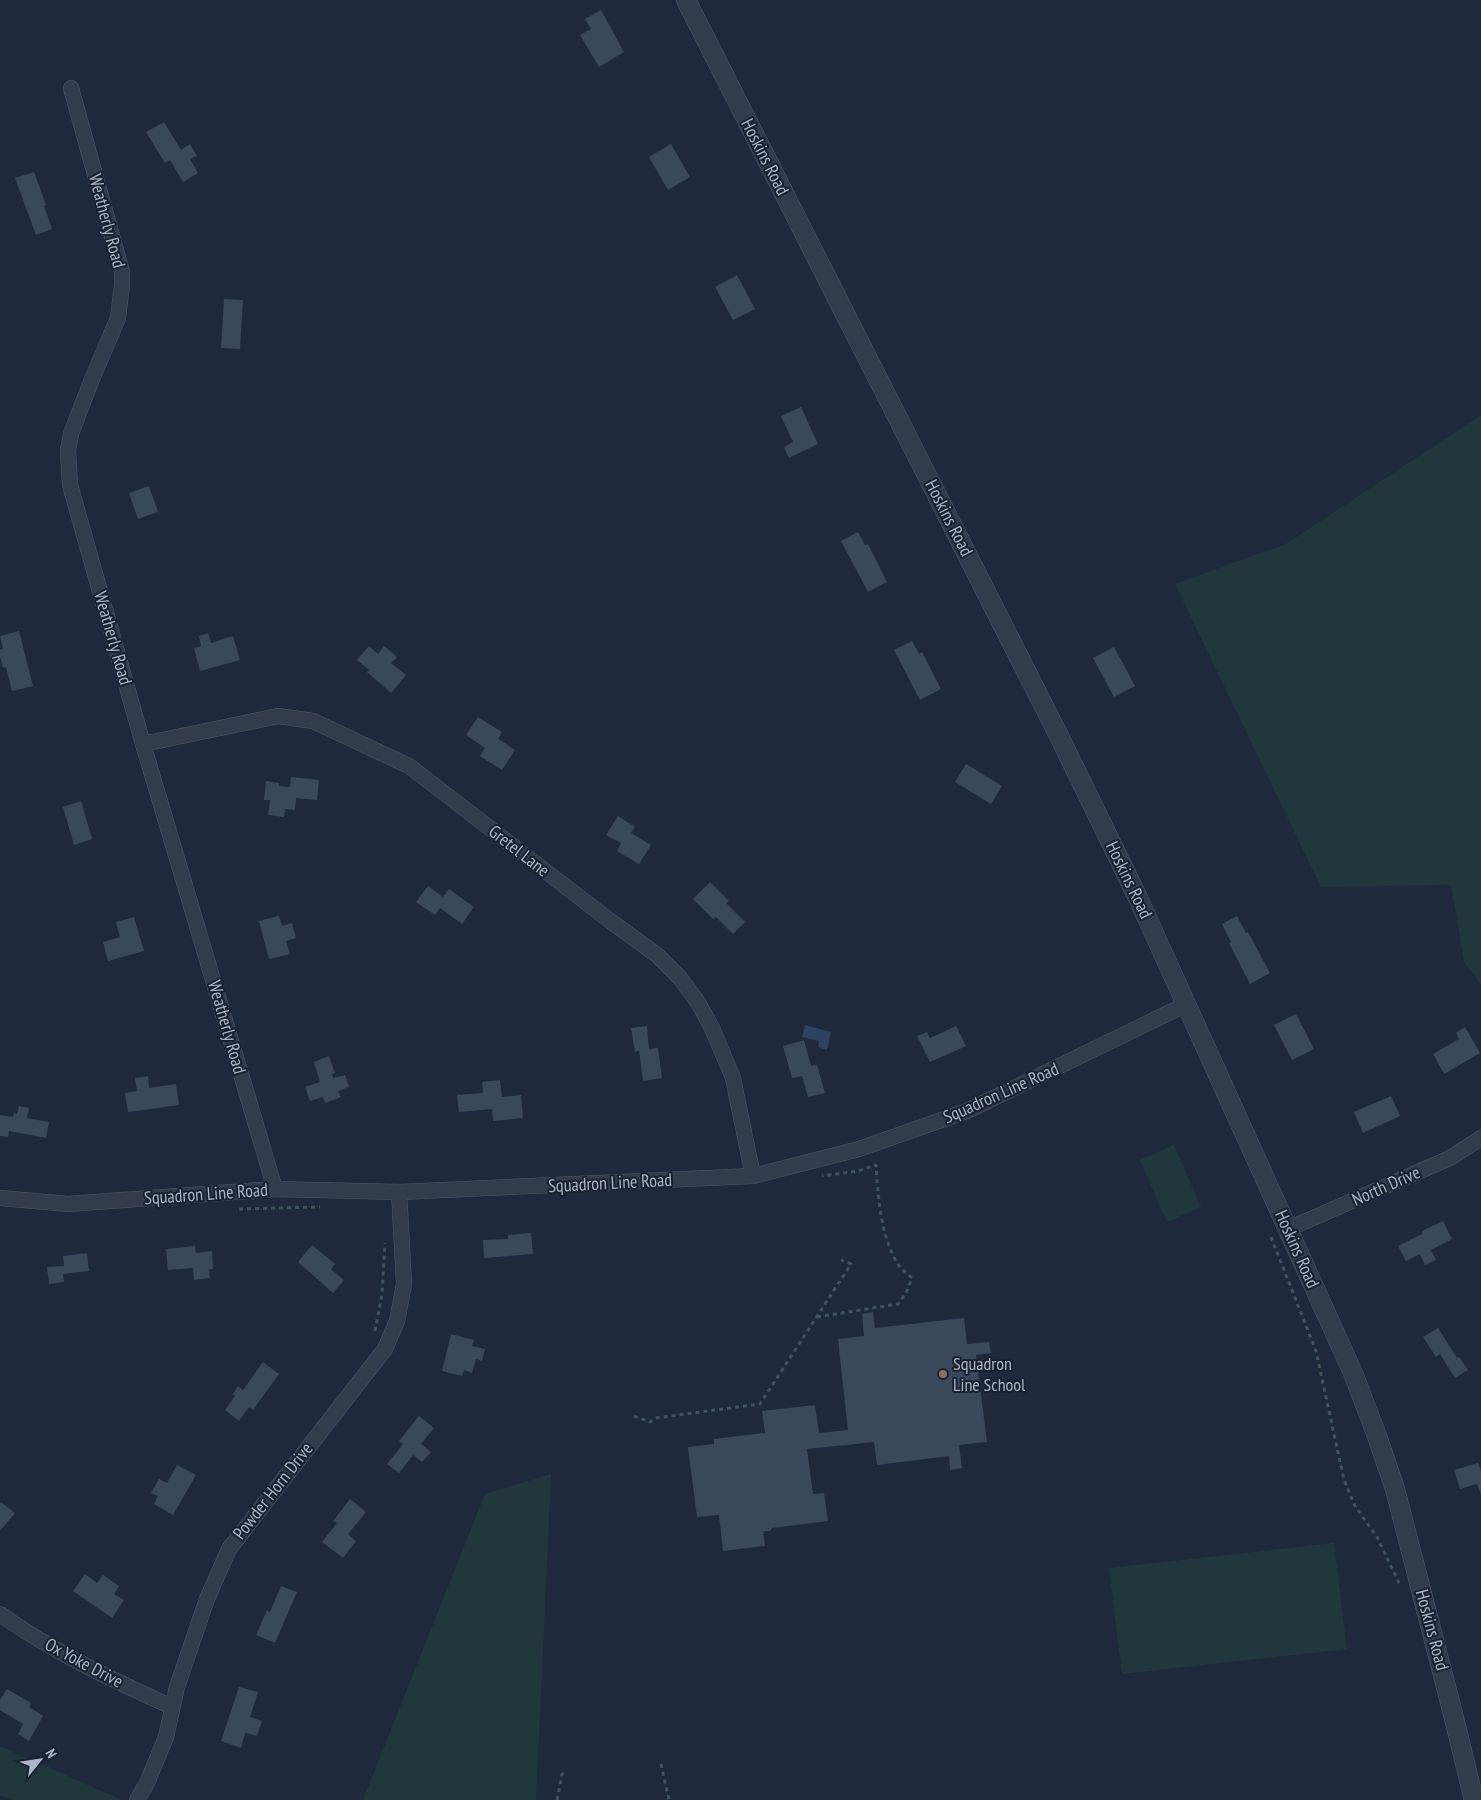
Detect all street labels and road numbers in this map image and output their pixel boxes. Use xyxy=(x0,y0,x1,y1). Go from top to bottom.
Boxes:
street label: Hoskins Road xyxy=(736,115,795,199)
street label: Weatherly Road xyxy=(84,171,131,270)
street label: Hoskins Road xyxy=(920,476,979,560)
street label: Weatherly Road xyxy=(89,588,138,687)
street label: Gretel Lane xyxy=(484,820,554,882)
street label: Hoskins Road xyxy=(1101,837,1158,922)
street label: Weatherly Road xyxy=(203,977,252,1076)
street label: Squadron Line Road xyxy=(940,1057,1062,1128)
street label: North Drive xyxy=(1348,1160,1423,1211)
street label: Squadron Line Road xyxy=(547,1168,672,1197)
street label: Squadron Line Road xyxy=(143,1178,269,1209)
street label: Hoskins Road xyxy=(1270,1206,1325,1291)
street label: Powder Horn Drive xyxy=(228,1438,318,1544)
street label: Hoskins Road xyxy=(1411,1587,1454,1673)
street label: Ox Yoke Drive xyxy=(41,1632,127,1693)

